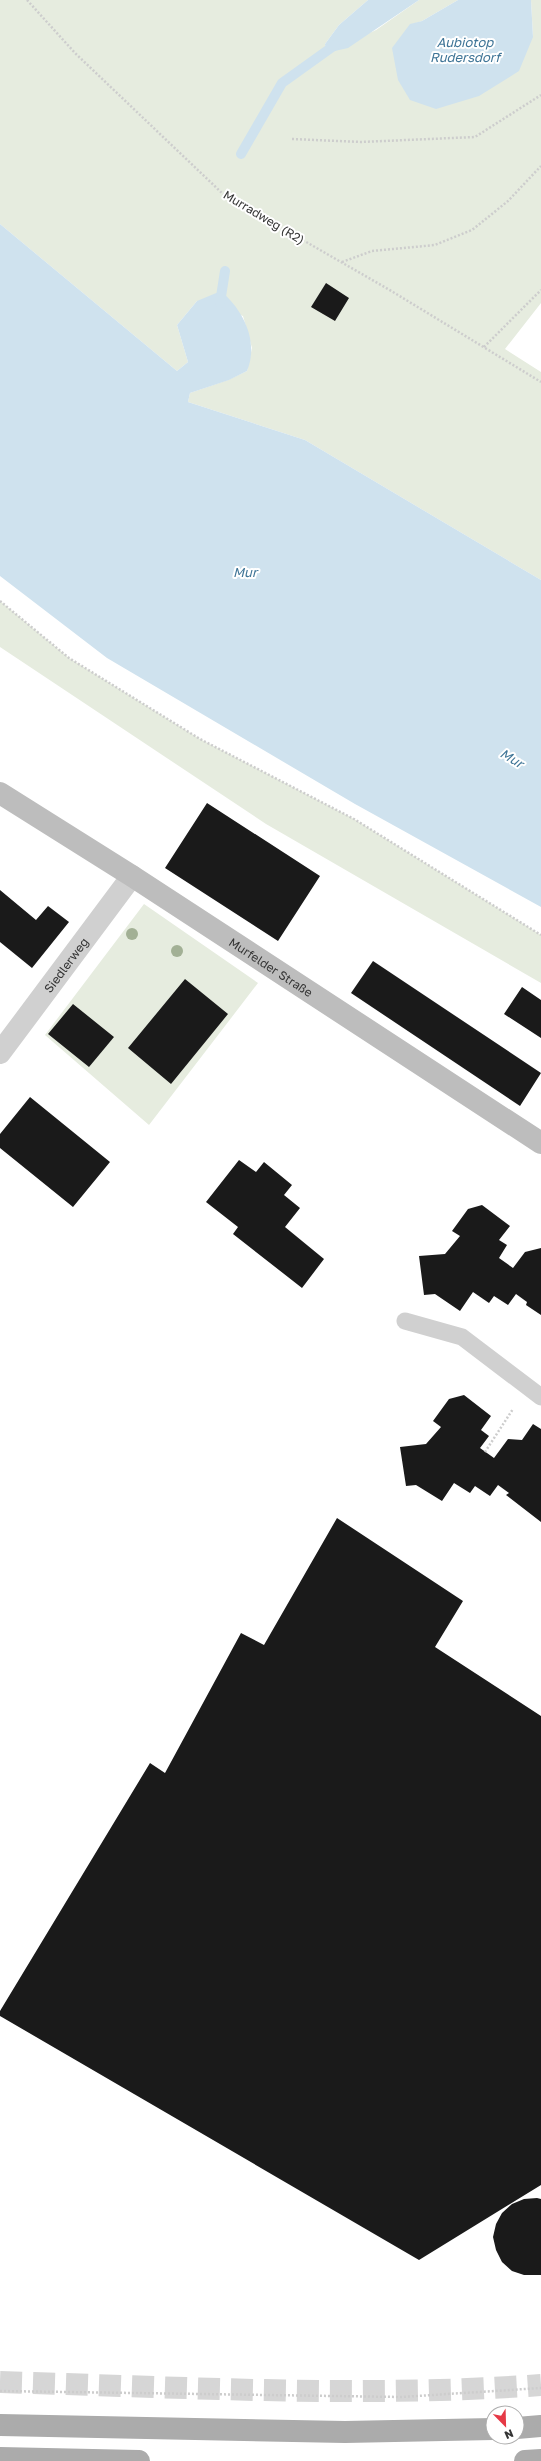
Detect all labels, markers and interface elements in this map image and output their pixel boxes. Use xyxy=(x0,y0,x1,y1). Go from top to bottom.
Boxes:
water label: Aubiotop Rudersdorf xyxy=(430,34,502,65)
street label: Murradweg (R2) xyxy=(221,187,307,247)
water label: Mur xyxy=(233,564,259,580)
water label: Mur xyxy=(498,745,528,772)
street label: Siedlerweg xyxy=(40,934,91,995)
street label: Murfelder Straße xyxy=(226,934,316,1000)
north arrow xyxy=(485,2405,525,2445)
text: N xyxy=(503,2427,515,2442)

